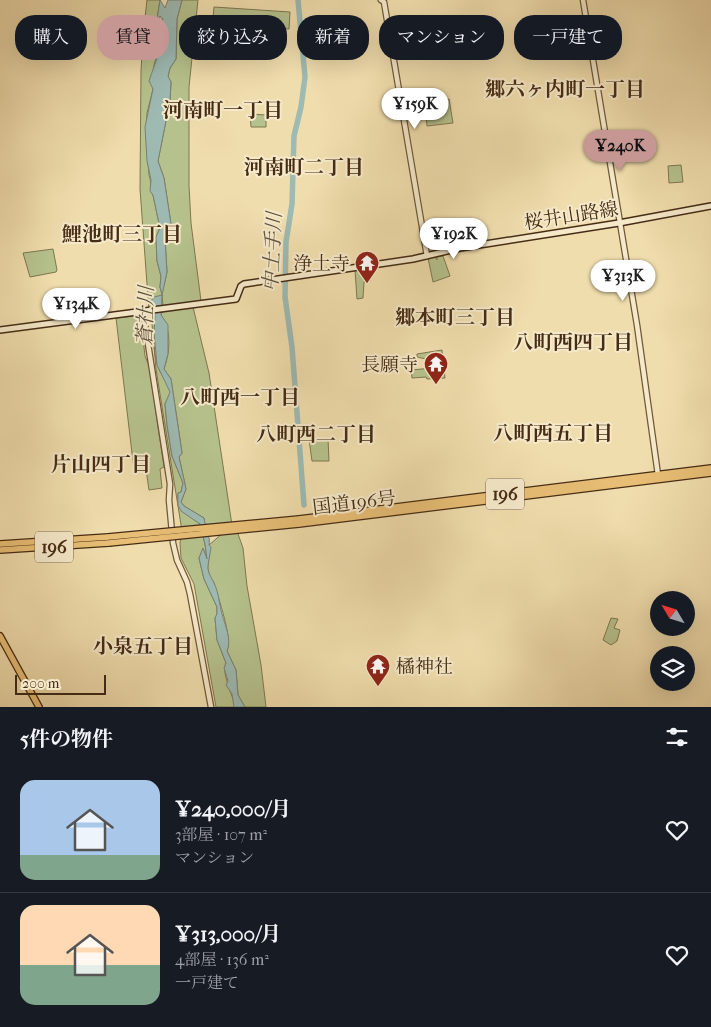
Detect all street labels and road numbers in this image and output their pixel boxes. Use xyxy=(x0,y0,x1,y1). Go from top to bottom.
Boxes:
street label: 桜井山路線 xyxy=(523,198,620,234)
road number: 196 xyxy=(486,478,524,509)
street label: 国道196号 xyxy=(311,487,397,519)
road number: 196 xyxy=(35,532,73,562)

